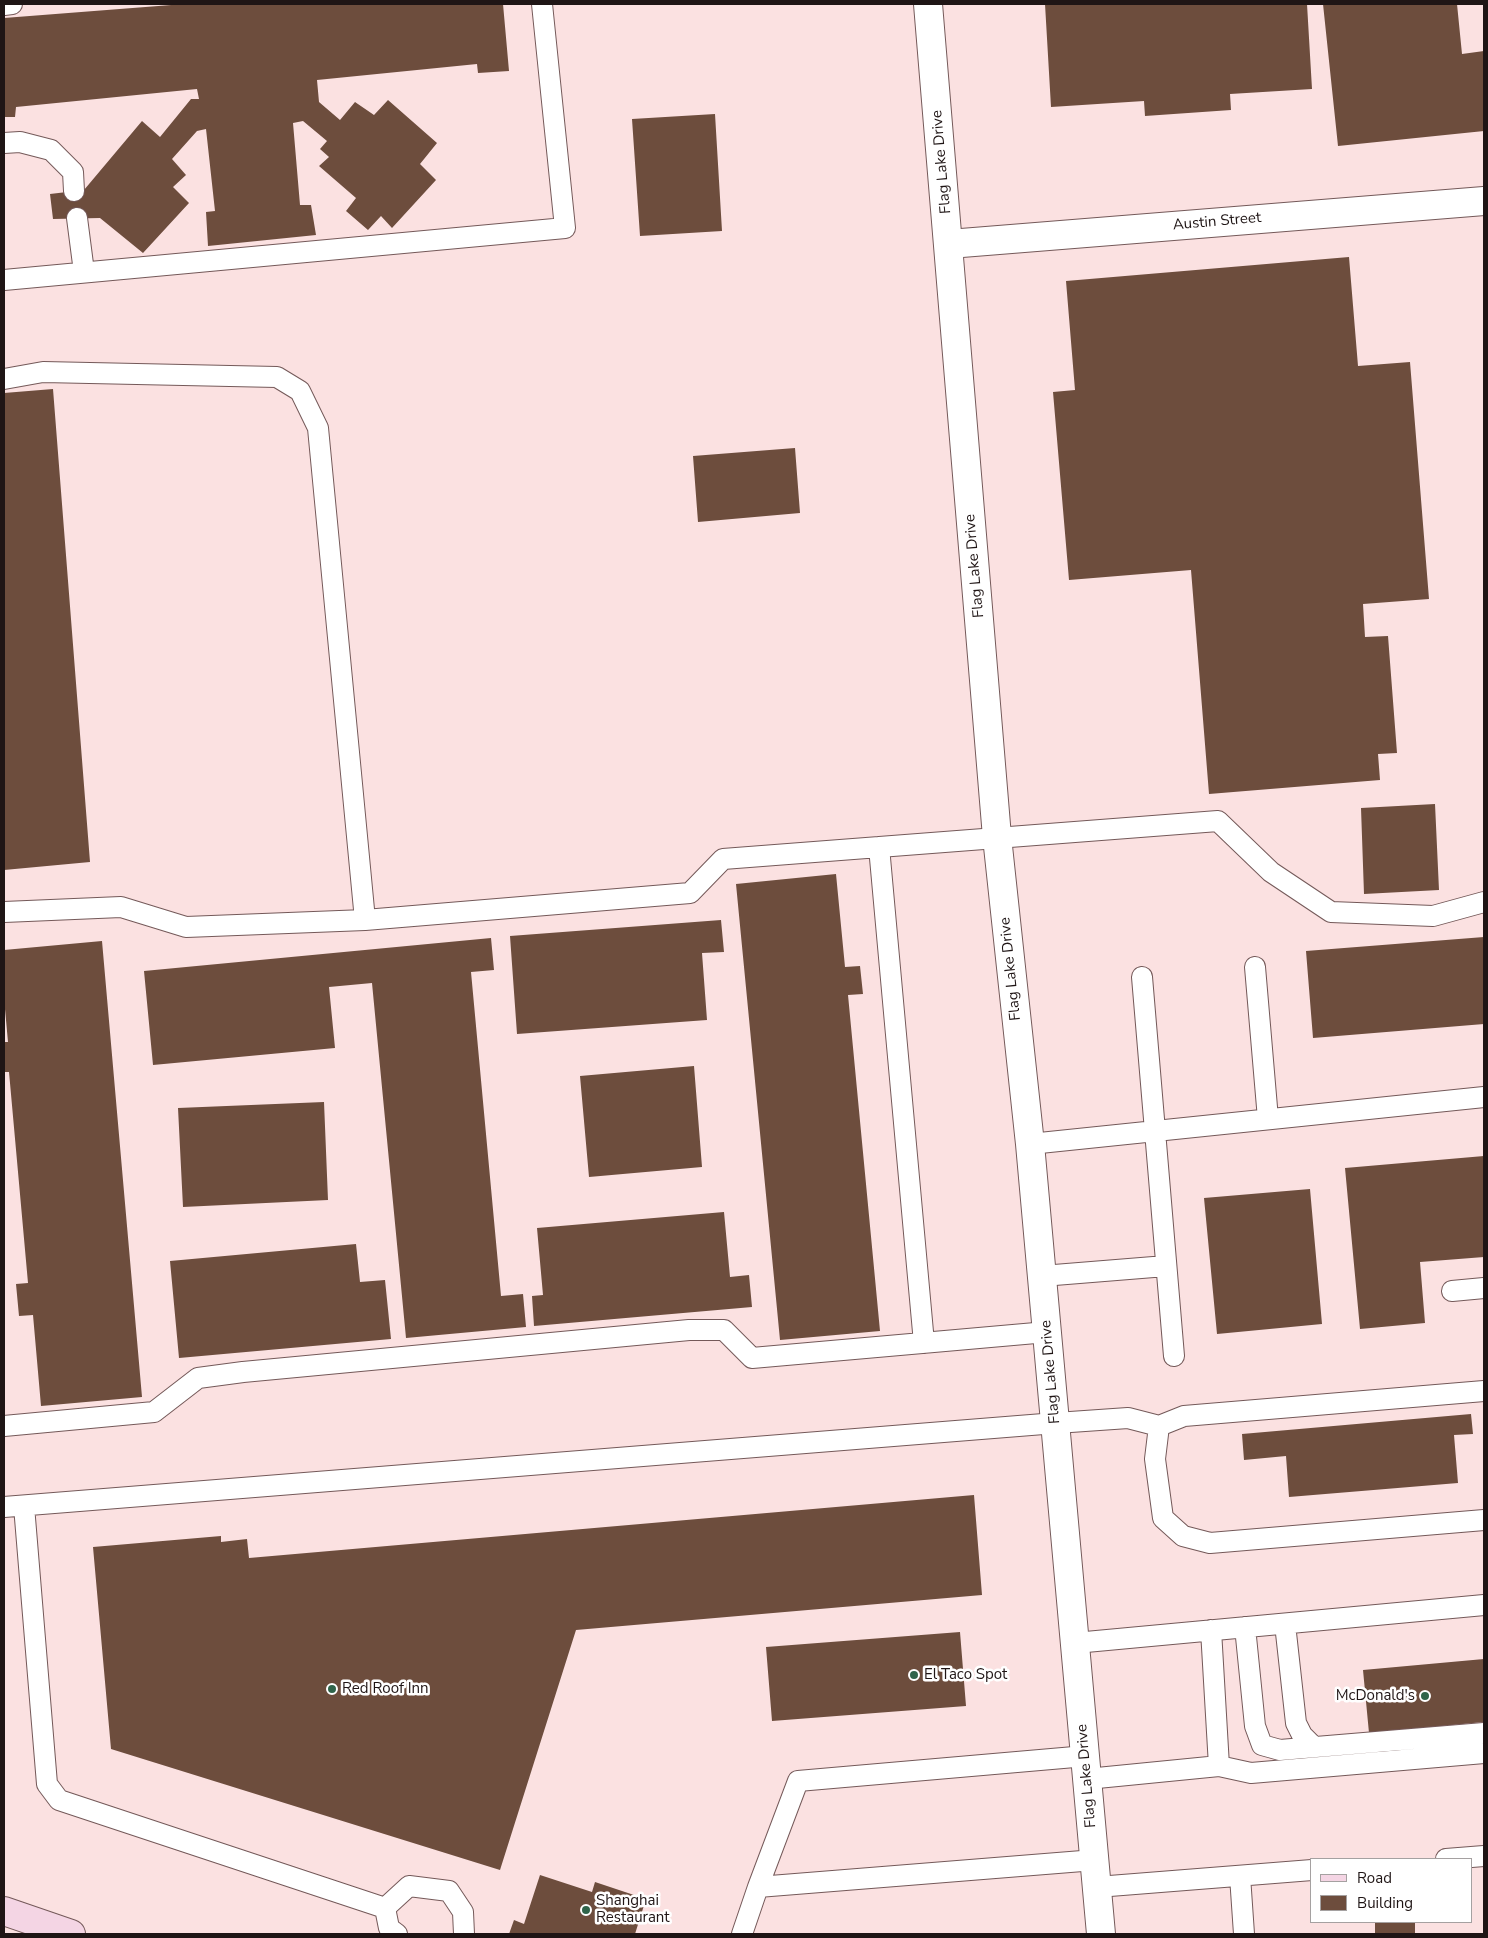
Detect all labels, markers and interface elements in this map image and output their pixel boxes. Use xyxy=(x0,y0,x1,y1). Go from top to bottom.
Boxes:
street label: Flag Lake Drive xyxy=(928,109,956,215)
street label: Austin Street xyxy=(1172,209,1262,235)
street label: Flag Lake Drive xyxy=(961,513,989,619)
street label: Flag Lake Drive xyxy=(997,916,1025,1022)
street label: Flag Lake Drive xyxy=(1037,1319,1065,1425)
place label: El Taco Spot xyxy=(924,1666,1007,1684)
marker: El Taco Spot xyxy=(908,1669,920,1681)
place label: Red Roof Inn xyxy=(342,1680,429,1698)
marker: Red Roof Inn xyxy=(326,1683,338,1695)
place label: McDonald's xyxy=(1336,1687,1415,1705)
marker: McDonald's xyxy=(1419,1690,1431,1702)
street label: Flag Lake Drive xyxy=(1073,1723,1101,1829)
legend xyxy=(1310,1858,1473,1923)
text: Road xyxy=(1357,1868,1392,1888)
place label: Shanghai Restaurant xyxy=(596,1892,670,1927)
text: Building xyxy=(1357,1893,1413,1913)
marker: Shanghai Restaurant xyxy=(580,1904,592,1916)

